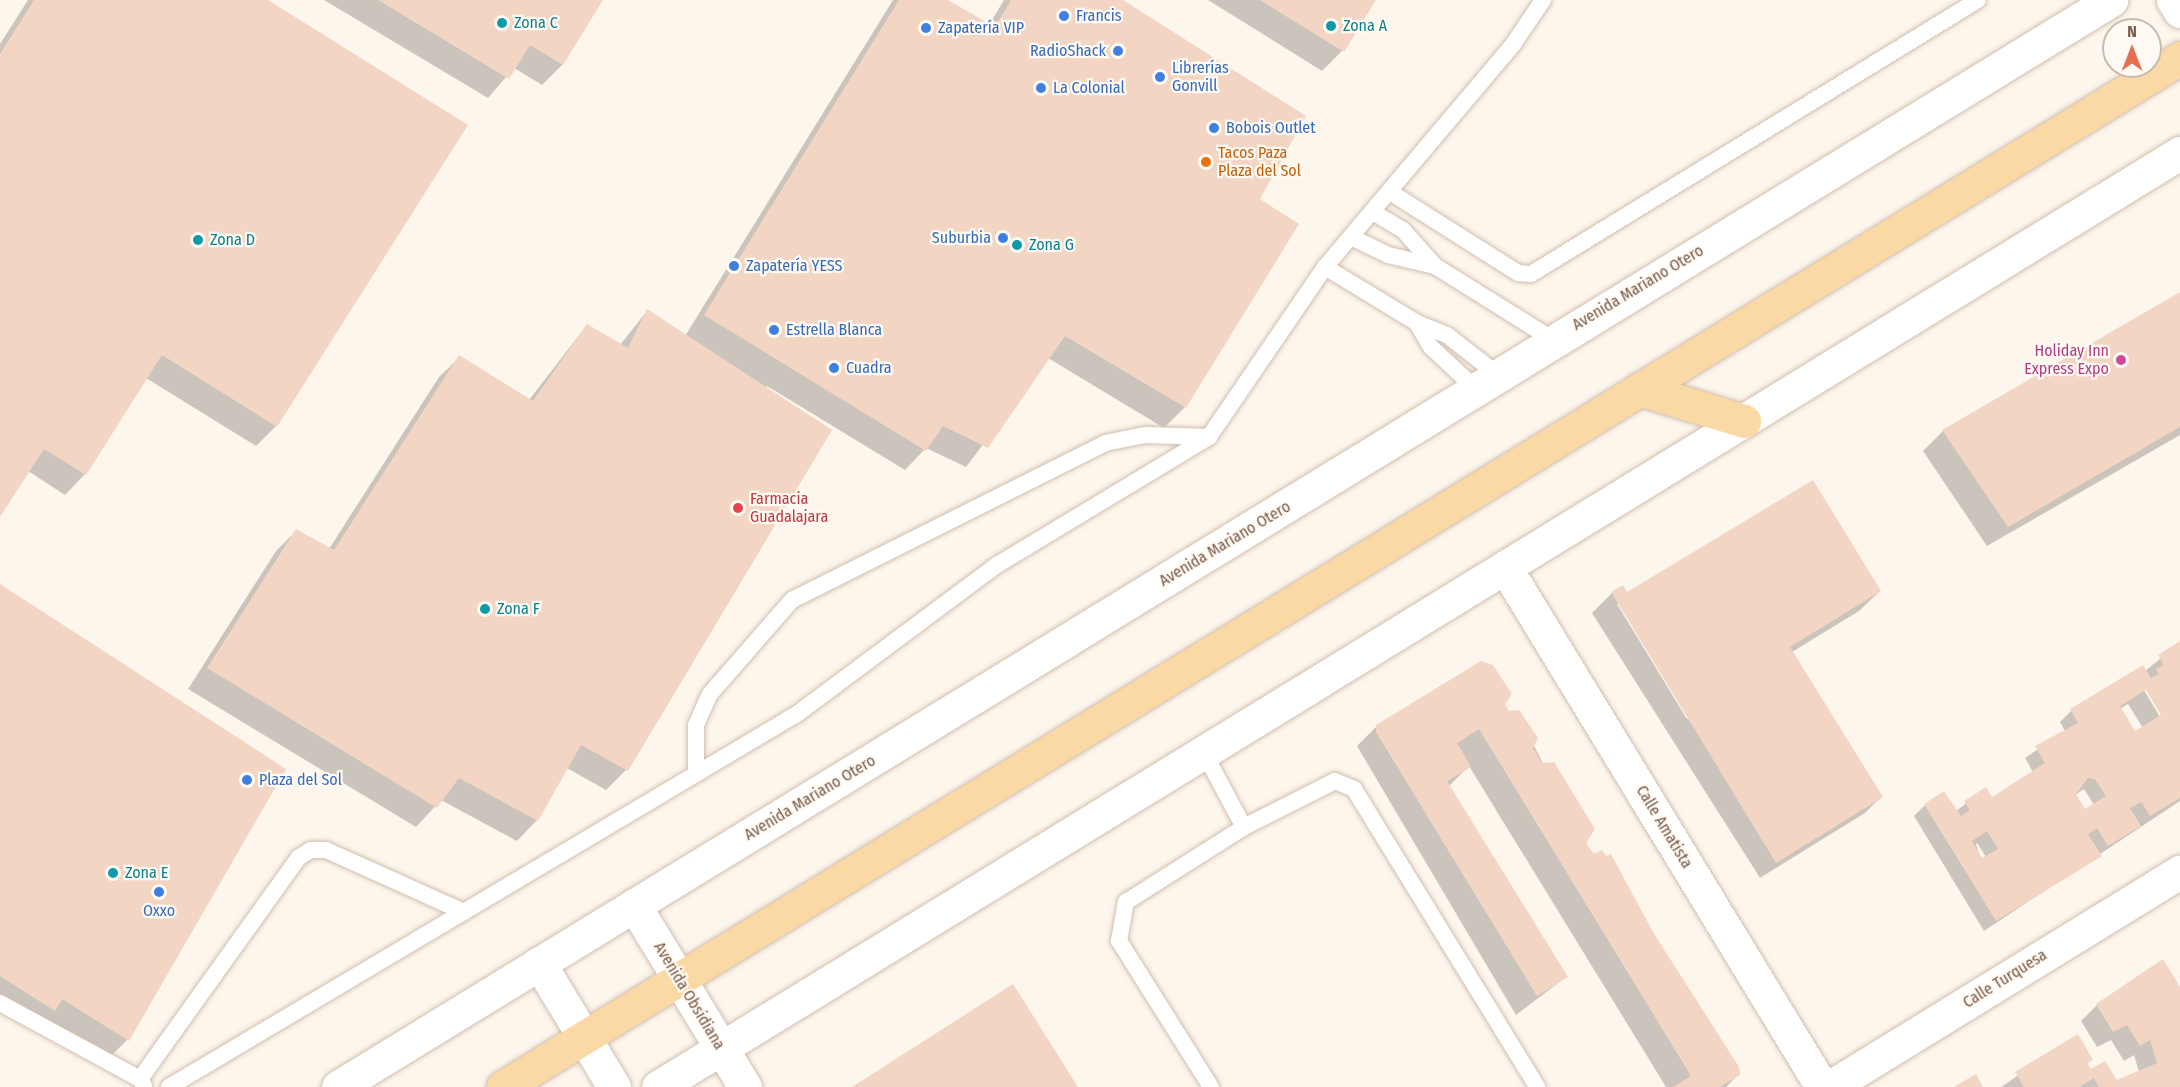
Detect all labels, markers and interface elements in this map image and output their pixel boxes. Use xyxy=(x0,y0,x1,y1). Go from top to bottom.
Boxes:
place label: Francis xyxy=(1076,6,1122,26)
marker: Francis xyxy=(1057,9,1071,23)
place label: Zona C xyxy=(514,13,558,33)
marker: Zona C xyxy=(495,16,509,30)
place label: Zona A xyxy=(1343,16,1387,36)
place label: Zapatería VIP xyxy=(938,18,1024,38)
north arrow xyxy=(2102,18,2162,78)
marker: Zona A xyxy=(1324,19,1338,33)
marker: Zapatería VIP xyxy=(919,21,933,35)
text: N xyxy=(2127,22,2137,41)
place label: RadioShack xyxy=(1030,41,1106,61)
marker: RadioShack xyxy=(1111,44,1125,58)
place label: Librerías Gonvill xyxy=(1172,58,1229,96)
marker: Librerías Gonvill xyxy=(1153,70,1167,84)
place label: La Colonial xyxy=(1053,78,1125,98)
marker: La Colonial xyxy=(1034,81,1048,95)
place label: Bobois Outlet xyxy=(1226,118,1315,138)
marker: Bobois Outlet xyxy=(1207,121,1221,135)
place label: Tacos Paza Plaza del Sol xyxy=(1218,143,1301,181)
marker: Tacos Paza Plaza del Sol xyxy=(1199,155,1213,169)
place label: Suburbia xyxy=(932,228,991,248)
place label: Zona D xyxy=(210,230,255,250)
marker: Suburbia xyxy=(996,231,1010,245)
marker: Zona D xyxy=(191,233,205,247)
place label: Zona G xyxy=(1029,235,1074,255)
marker: Zona G xyxy=(1010,238,1024,252)
street label: Avenida Mariano Otero xyxy=(1569,241,1707,335)
place label: Zapatería YESS xyxy=(746,256,842,276)
marker: Zapatería YESS xyxy=(727,259,741,273)
place label: Estrella Blanca xyxy=(786,320,882,340)
marker: Estrella Blanca xyxy=(767,323,781,337)
place label: Holiday Inn Express Expo xyxy=(2024,341,2109,379)
marker: Holiday Inn Express Expo xyxy=(2114,353,2128,367)
place label: Cuadra xyxy=(846,358,892,378)
marker: Cuadra xyxy=(827,361,841,375)
place label: Farmacia Guadalajara xyxy=(750,489,828,527)
street label: Avenida Mariano Otero xyxy=(1156,497,1294,591)
marker: Farmacia Guadalajara xyxy=(731,501,745,515)
place label: Zona F xyxy=(497,599,540,619)
marker: Zona F xyxy=(478,602,492,616)
street label: Avenida Mariano Otero xyxy=(741,751,879,845)
place label: Plaza del Sol xyxy=(259,770,342,790)
marker: Plaza del Sol xyxy=(240,773,254,787)
street label: Calle Amatista xyxy=(1632,782,1696,872)
place label: Zona E xyxy=(125,863,168,883)
marker: Zona E xyxy=(106,866,120,880)
marker: Oxxo xyxy=(152,885,166,899)
place label: Oxxo xyxy=(143,901,175,921)
street label: Avenida Obsidiana xyxy=(649,939,729,1053)
street label: Calle Turquesa xyxy=(1959,946,2051,1012)

